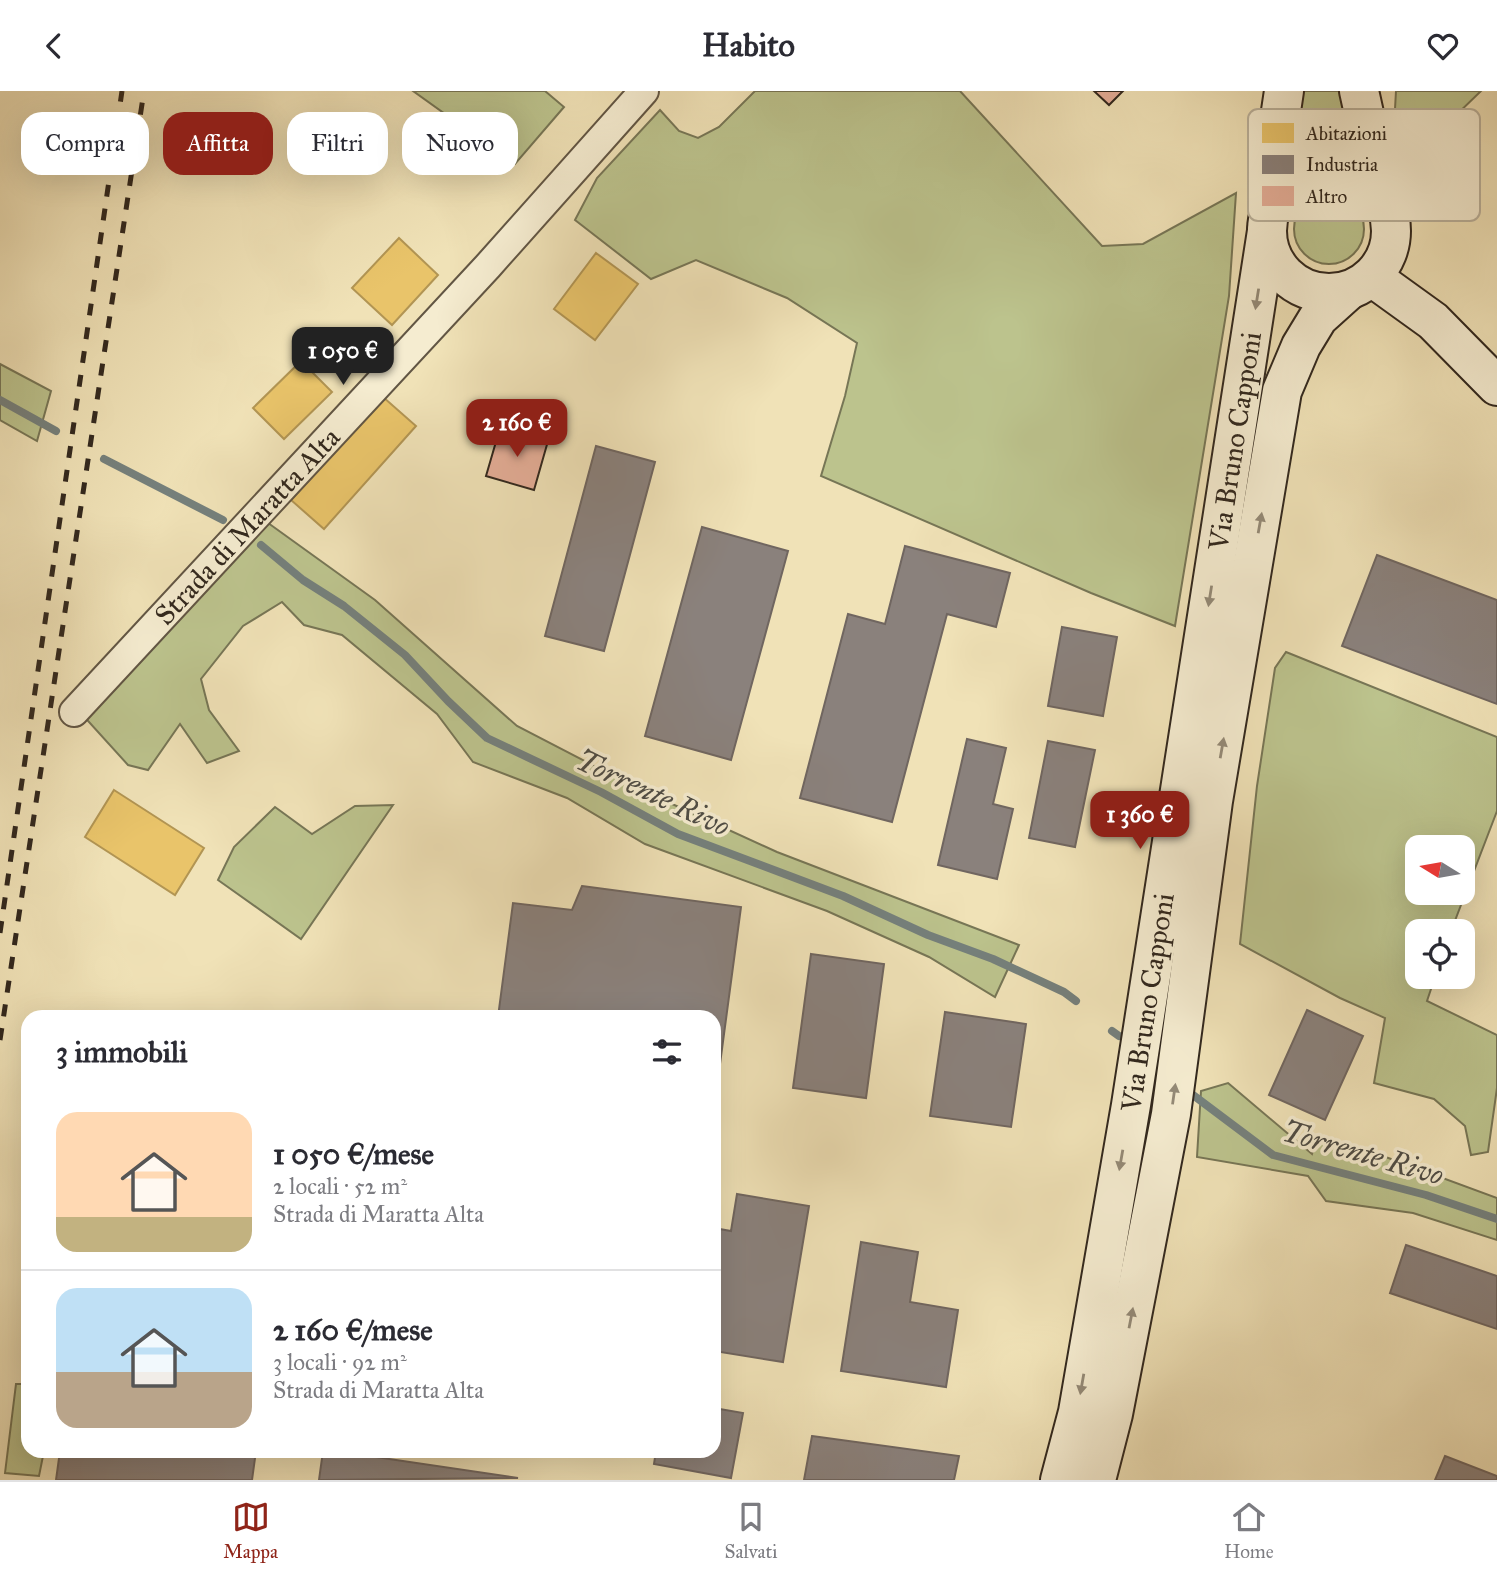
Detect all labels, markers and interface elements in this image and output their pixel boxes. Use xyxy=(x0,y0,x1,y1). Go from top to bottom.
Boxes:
text: Habito xyxy=(702,26,795,65)
icon: back xyxy=(35,27,73,65)
icon: heart xyxy=(1424,27,1462,65)
legend xyxy=(1248,109,1480,221)
chip: Compra xyxy=(21,112,149,175)
chip: Affitta xyxy=(163,112,273,175)
chip: Filtri xyxy=(287,112,388,175)
chip: Nuovo xyxy=(402,112,518,175)
text: Abitazioni xyxy=(1305,122,1387,145)
text: Industria xyxy=(1306,153,1379,176)
text: Altro xyxy=(1305,185,1348,208)
one-way arrow xyxy=(1251,288,1262,310)
pin: 1 050 € xyxy=(278,327,408,387)
street label: Via Bruno Capponi xyxy=(1200,329,1269,554)
text: 1 050 € xyxy=(308,336,378,364)
pin: 2 160 € xyxy=(452,399,582,459)
text: 2 160 € xyxy=(482,408,552,436)
street label: Strada di Maratta Alta xyxy=(147,420,347,632)
one-way arrow xyxy=(1255,512,1266,534)
one-way arrow xyxy=(1204,585,1215,607)
one-way arrow xyxy=(1217,736,1228,758)
water label: Torrente Rivo xyxy=(570,742,736,844)
pin: 1 360 € xyxy=(1075,791,1205,851)
text: 1 360 € xyxy=(1106,800,1174,828)
north arrow xyxy=(1405,835,1475,905)
map controls xyxy=(1405,835,1475,989)
street label: Via Bruno Capponi xyxy=(1113,890,1182,1115)
button: locate xyxy=(1405,919,1475,989)
icon: filters xyxy=(648,1033,686,1071)
text: 3 immobili xyxy=(56,1034,187,1070)
one-way arrow xyxy=(1169,1083,1180,1105)
water label: Torrente Rivo xyxy=(1278,1113,1448,1193)
text: 1 050 €/mese xyxy=(273,1136,434,1172)
icon: home xyxy=(112,1140,196,1224)
one-way arrow xyxy=(1115,1149,1126,1171)
text: 2 locali · 52 m² xyxy=(273,1172,407,1200)
text: Strada di Maratta Alta xyxy=(273,1200,484,1228)
one-way arrow xyxy=(1126,1307,1137,1329)
text: 2 160 €/mese xyxy=(273,1312,433,1348)
icon: home xyxy=(112,1316,196,1400)
text: 3 locali · 92 m² xyxy=(273,1348,407,1376)
one-way arrow xyxy=(1077,1373,1088,1395)
text: Strada di Maratta Alta xyxy=(273,1376,484,1404)
tab: Mappa xyxy=(223,1498,278,1563)
tab: Salvati xyxy=(725,1498,777,1563)
tab: Home xyxy=(1224,1498,1274,1563)

